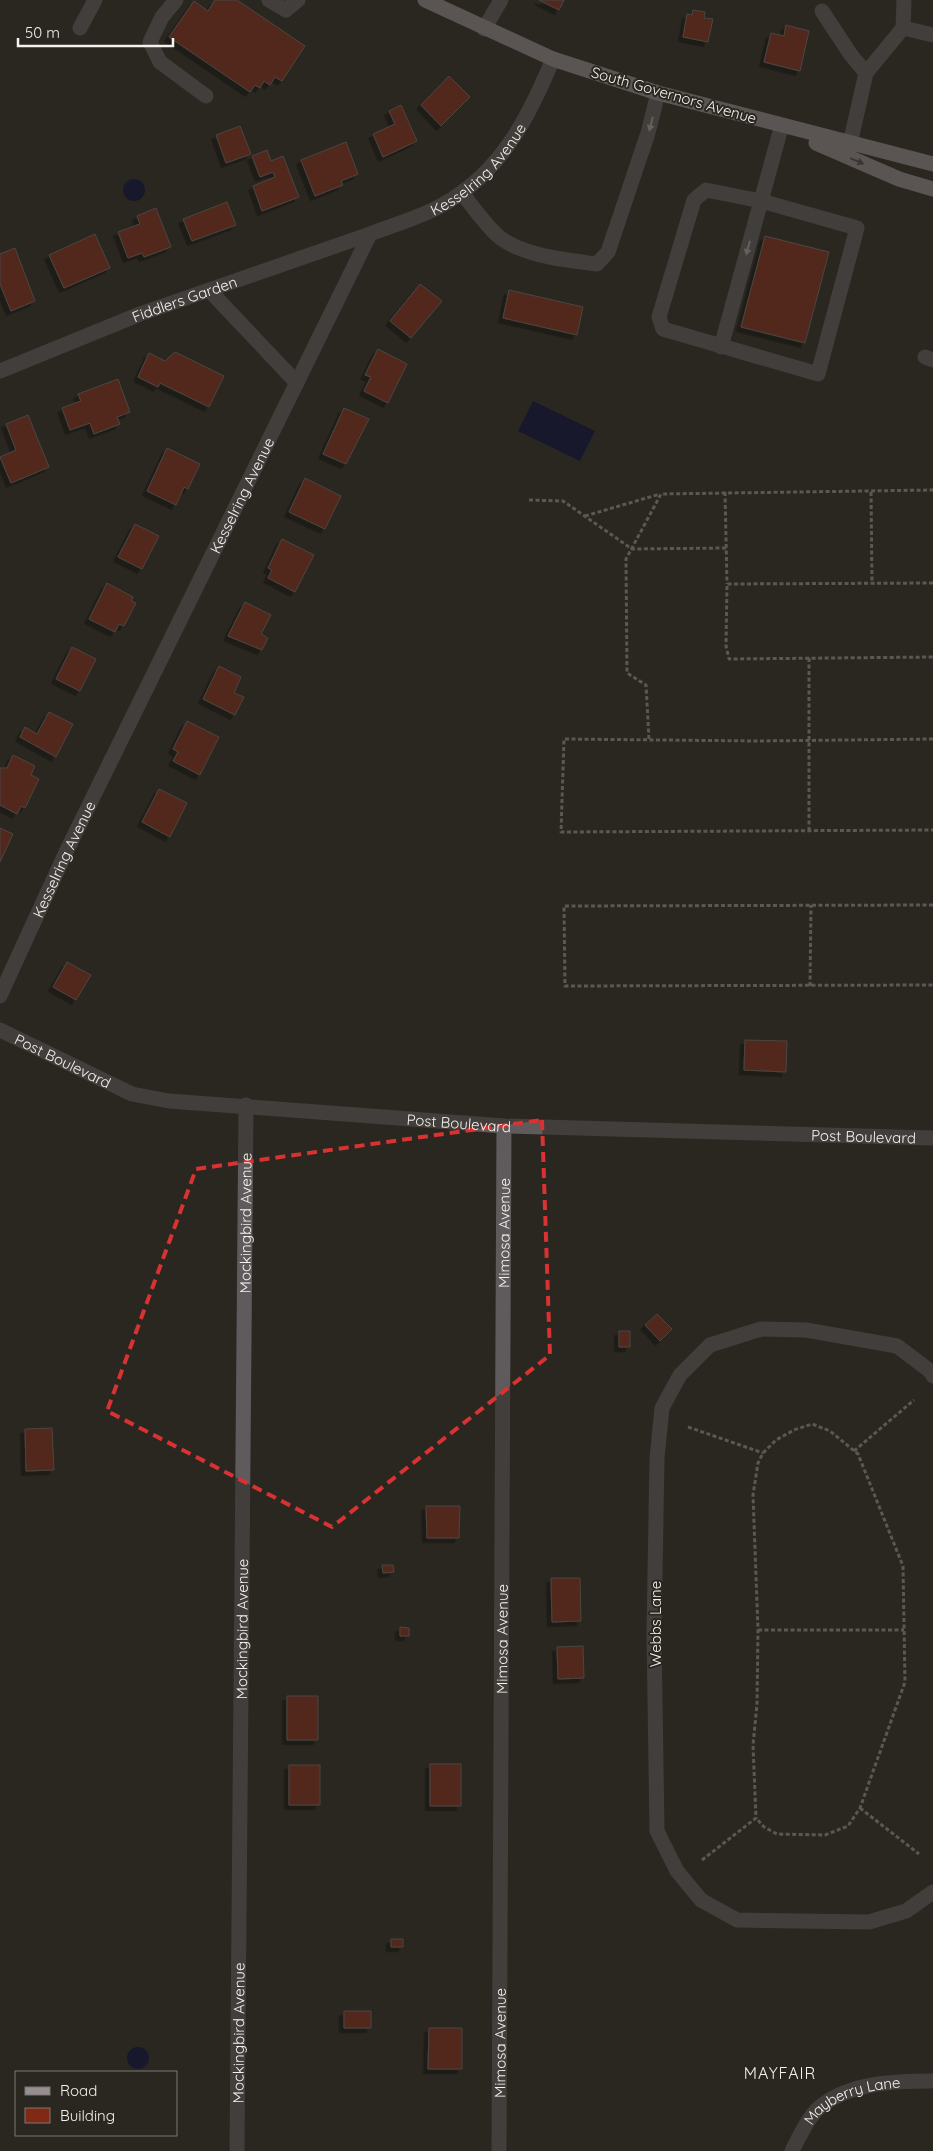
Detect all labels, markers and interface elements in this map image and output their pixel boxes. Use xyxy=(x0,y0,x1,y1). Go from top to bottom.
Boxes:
scale bar xyxy=(18,15,172,47)
text: 50 m xyxy=(25,23,60,42)
street label: South Governors Avenue xyxy=(589,62,759,128)
one-way arrow xyxy=(647,116,655,131)
street label: Kesselring Avenue xyxy=(427,120,530,219)
one-way arrow xyxy=(850,157,864,165)
one-way arrow xyxy=(744,240,752,256)
street label: Fiddlers Garden xyxy=(129,272,239,326)
street label: Kesselring Avenue xyxy=(205,434,278,556)
street label: Kesselring Avenue xyxy=(28,798,99,920)
street label: Post Boulevard xyxy=(12,1029,114,1092)
street label: Post Boulevard xyxy=(406,1109,511,1136)
street label: Post Boulevard xyxy=(811,1125,916,1147)
street label: Mockingbird Avenue xyxy=(235,1153,255,1294)
street label: Mimosa Avenue xyxy=(494,1178,513,1288)
street label: Mockingbird Avenue xyxy=(231,1559,252,1700)
street label: Webbs Lane xyxy=(646,1581,665,1667)
street label: Mimosa Avenue xyxy=(492,1584,511,1694)
street label: Mockingbird Avenue xyxy=(228,1962,248,2104)
street label: Mimosa Avenue xyxy=(490,1988,509,2098)
district label: MAYFAIR xyxy=(744,2063,816,2083)
legend xyxy=(15,2071,178,2136)
street label: Mayberry Lane xyxy=(799,2072,901,2128)
text: Road xyxy=(60,2081,97,2100)
text: Building xyxy=(60,2106,115,2125)

